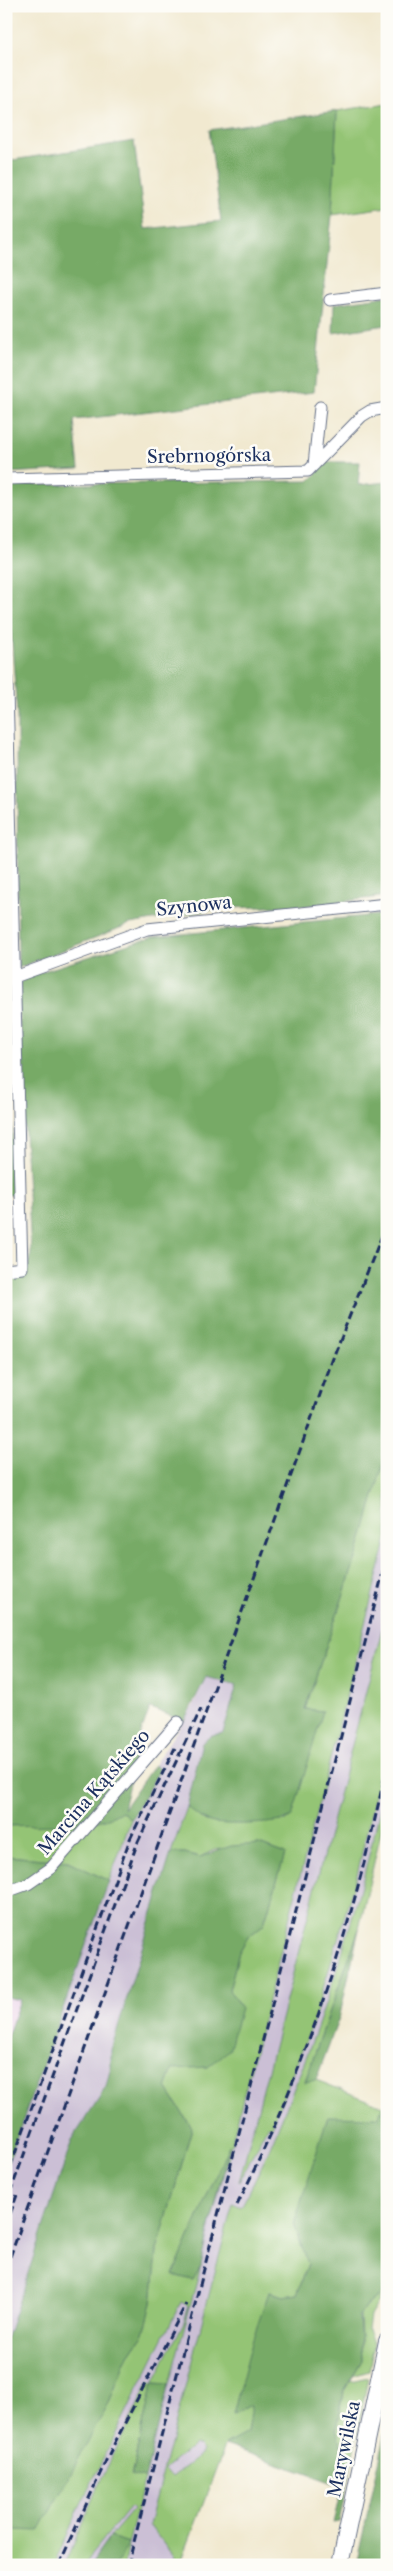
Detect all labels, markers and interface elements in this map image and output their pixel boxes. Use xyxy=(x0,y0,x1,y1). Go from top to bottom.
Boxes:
street label: Srebrnogórska xyxy=(147,444,272,468)
street label: Szynowa xyxy=(155,891,233,921)
street label: Marcina Kątskiego xyxy=(33,1725,155,1859)
street label: Marywilska xyxy=(323,2398,365,2499)

